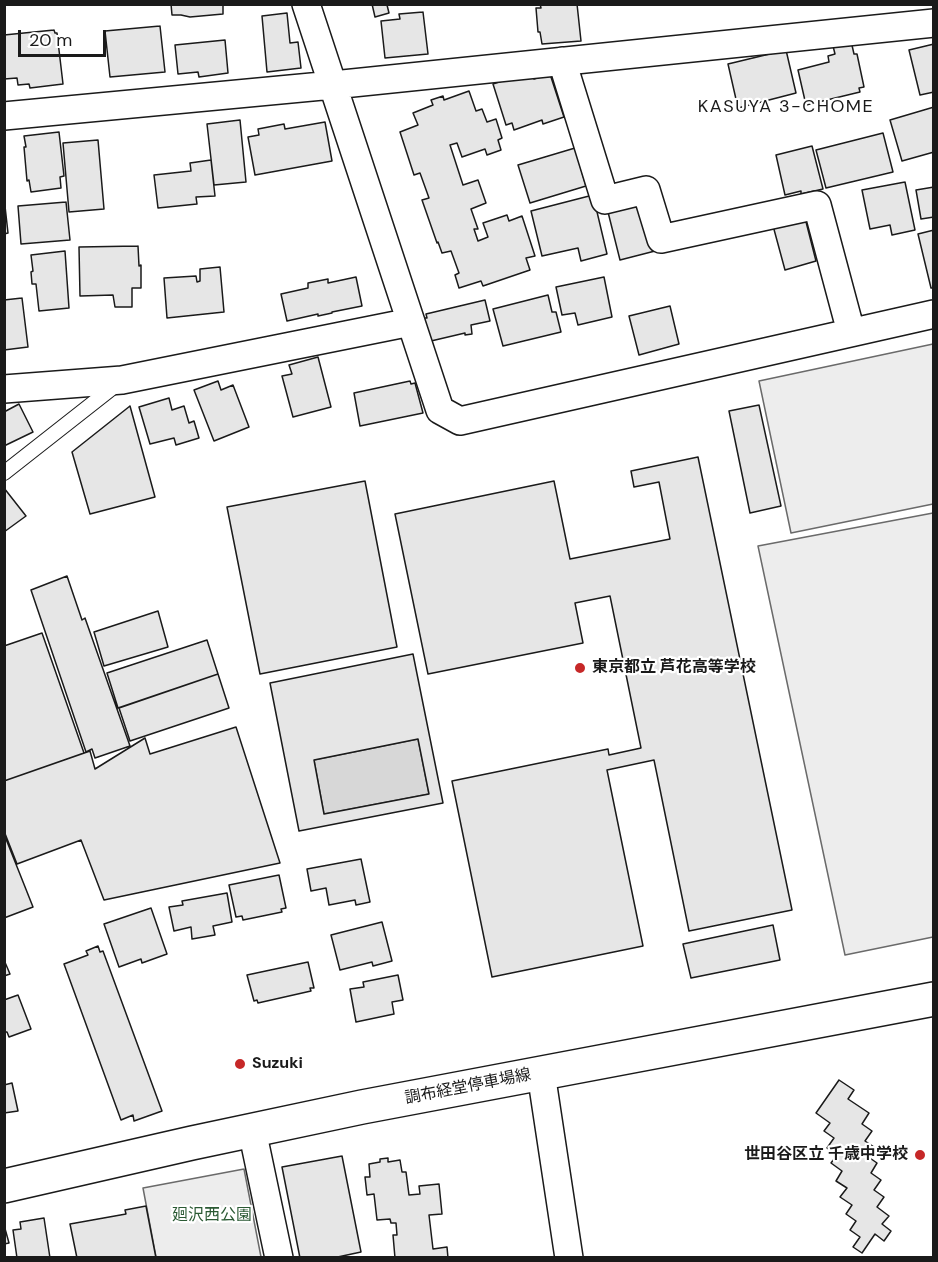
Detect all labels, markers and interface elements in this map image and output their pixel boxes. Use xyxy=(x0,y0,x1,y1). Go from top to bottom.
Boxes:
scale bar xyxy=(21,18,110,56)
text: 20 m xyxy=(29,28,72,52)
district label: KASUYA 3-CHOME xyxy=(698,96,874,118)
place label: 東京都立 芦花高等学校 xyxy=(592,658,756,678)
marker: 東京都立 芦花高等学校 xyxy=(573,661,587,675)
place label: Suzuki xyxy=(252,1054,303,1074)
marker: Suzuki xyxy=(233,1057,247,1071)
street label: 調布経堂停車場線 xyxy=(403,1065,533,1109)
place label: 世田谷区立 千歳中学校 xyxy=(744,1145,908,1165)
marker: 世田谷区立 千歳中学校 xyxy=(913,1148,927,1162)
park label: 廻沢西公園 xyxy=(172,1206,252,1226)

